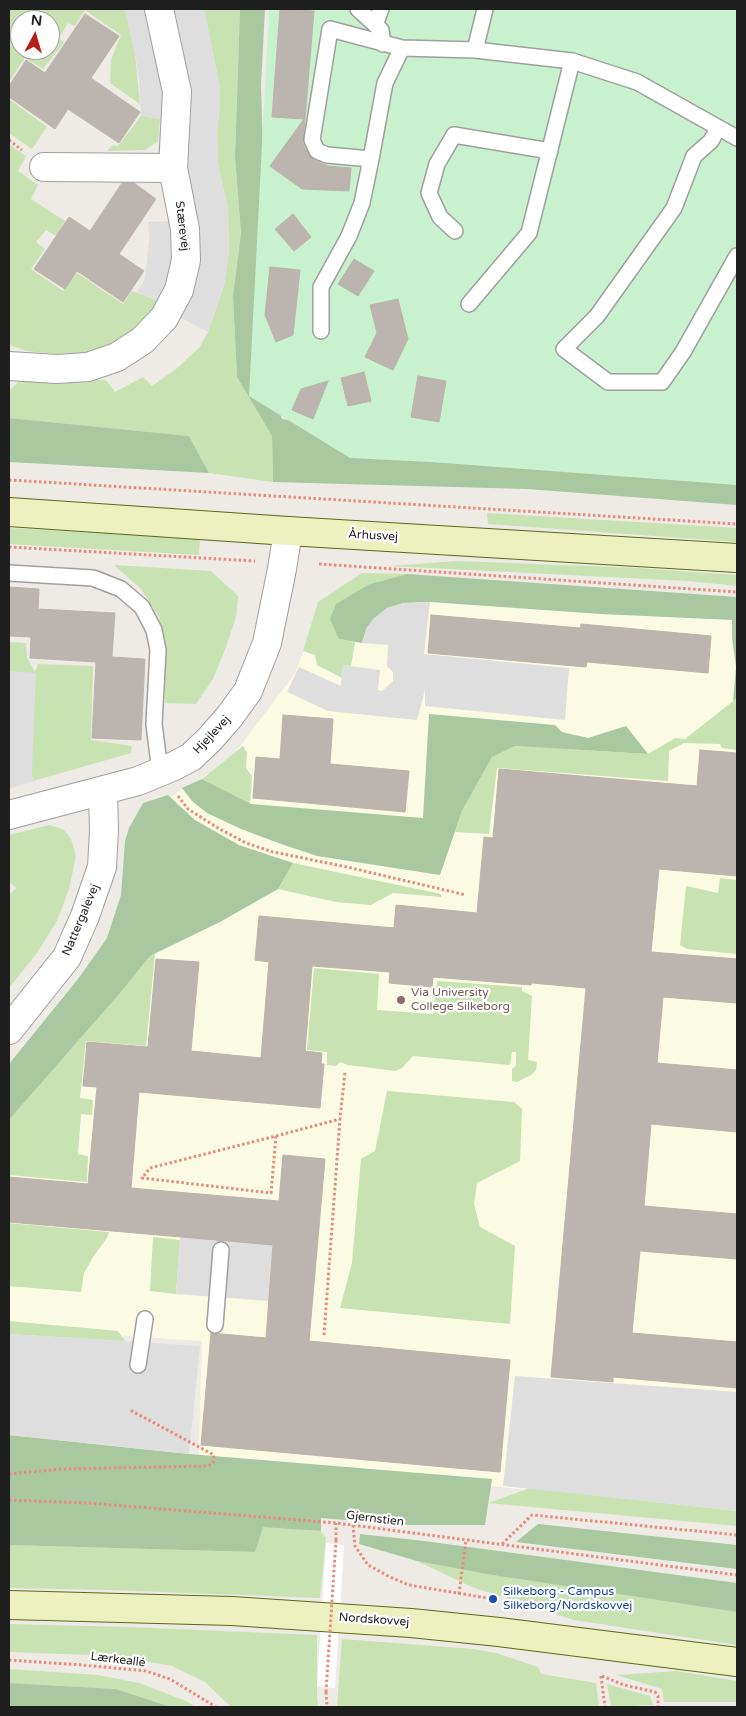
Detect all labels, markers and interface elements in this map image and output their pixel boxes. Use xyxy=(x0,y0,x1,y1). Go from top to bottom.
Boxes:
north arrow xyxy=(10,10,60,60)
text: N xyxy=(30,12,43,30)
street label: Stærevej xyxy=(172,200,192,252)
street label: Århusvej xyxy=(348,528,398,544)
street label: Hjejlevej xyxy=(190,713,234,757)
street label: Nattergalevej xyxy=(59,882,103,958)
place label: Via University College Silkeborg xyxy=(411,986,510,1014)
marker: Via University College Silkeborg xyxy=(395,994,407,1006)
street label: Gjernstien xyxy=(345,1508,405,1530)
place label: Silkeborg - Campus Silkeborg/Nordskovvej xyxy=(503,1585,632,1613)
marker: Silkeborg - Campus Silkeborg/Nordskovvej xyxy=(487,1593,499,1605)
street label: Nordskovvej xyxy=(338,1610,410,1630)
street label: Lærkeallé xyxy=(90,1649,146,1671)

